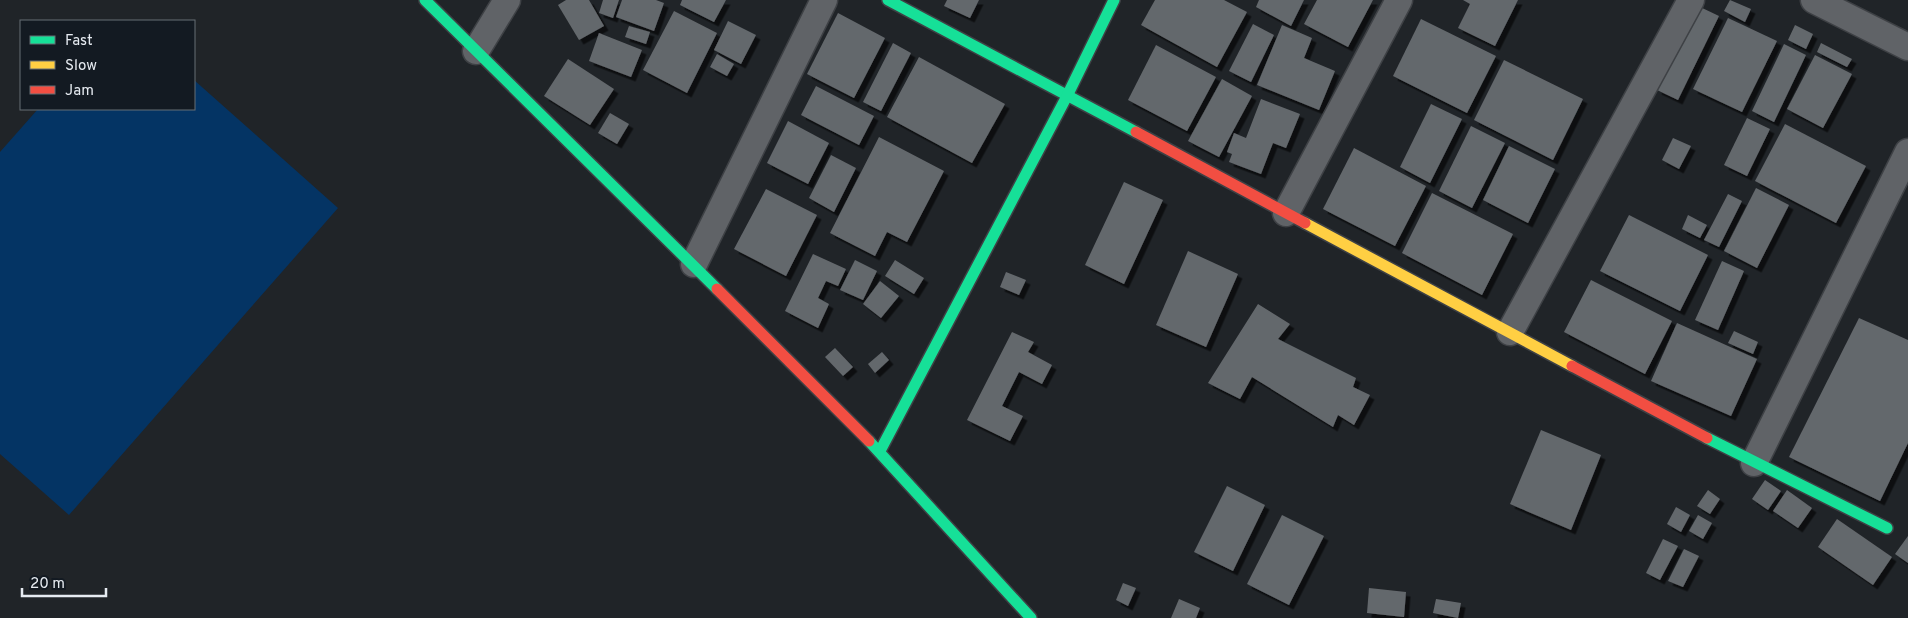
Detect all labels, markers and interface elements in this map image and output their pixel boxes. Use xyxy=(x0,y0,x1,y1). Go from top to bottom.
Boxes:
legend xyxy=(20,20,195,110)
text: Fast xyxy=(65,32,93,51)
text: Slow xyxy=(65,57,97,76)
text: Jam xyxy=(65,82,94,101)
scale bar xyxy=(22,566,106,598)
text: 20 m xyxy=(30,575,65,594)

